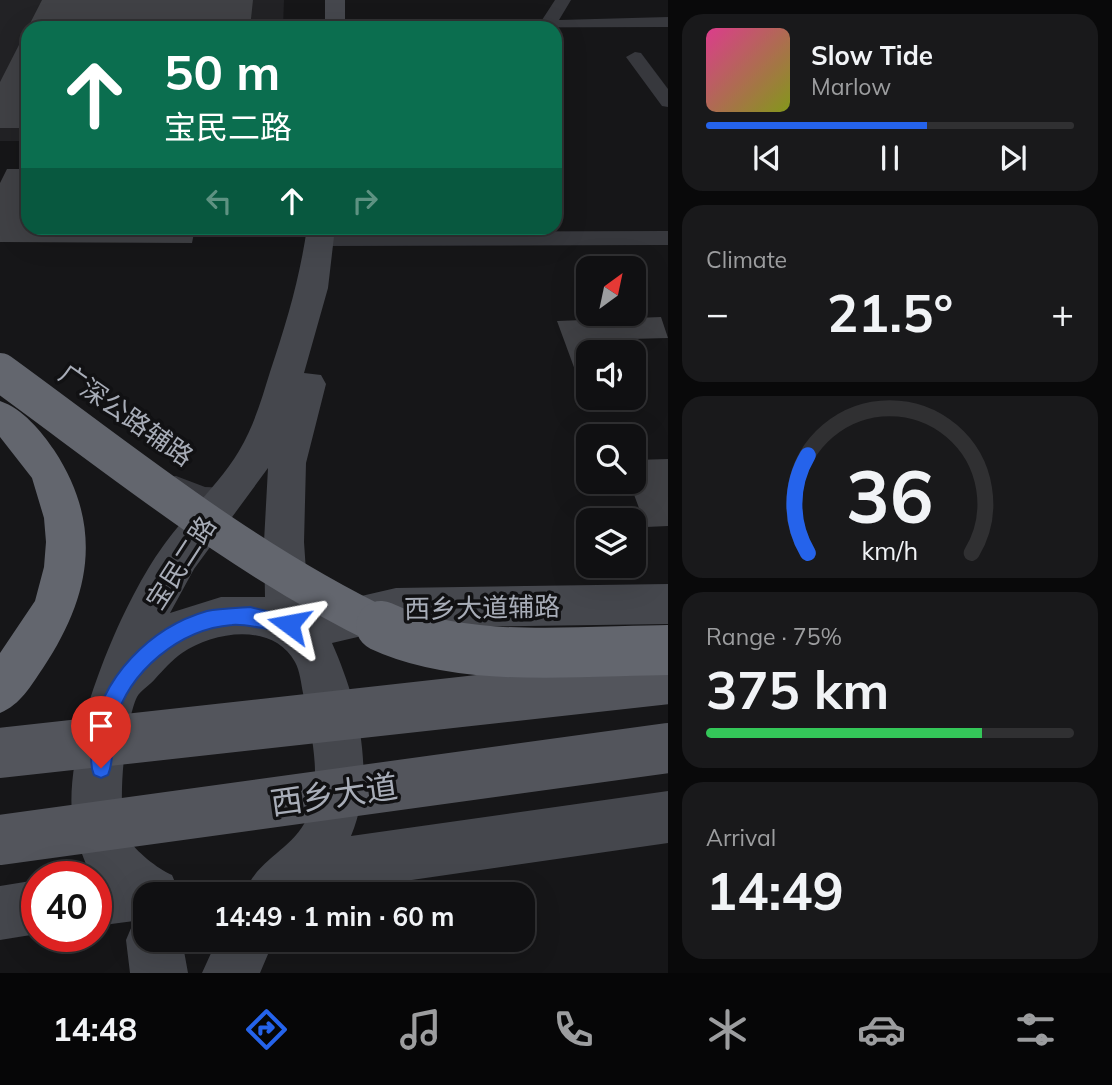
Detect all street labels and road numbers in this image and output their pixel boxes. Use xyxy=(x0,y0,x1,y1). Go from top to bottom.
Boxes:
street label: 广深公路辅路 xyxy=(53,356,200,473)
street label: 宝民二路 xyxy=(138,510,223,615)
street label: 西乡大道辅路 xyxy=(404,590,560,625)
street label: 西乡大道 xyxy=(268,765,400,823)

